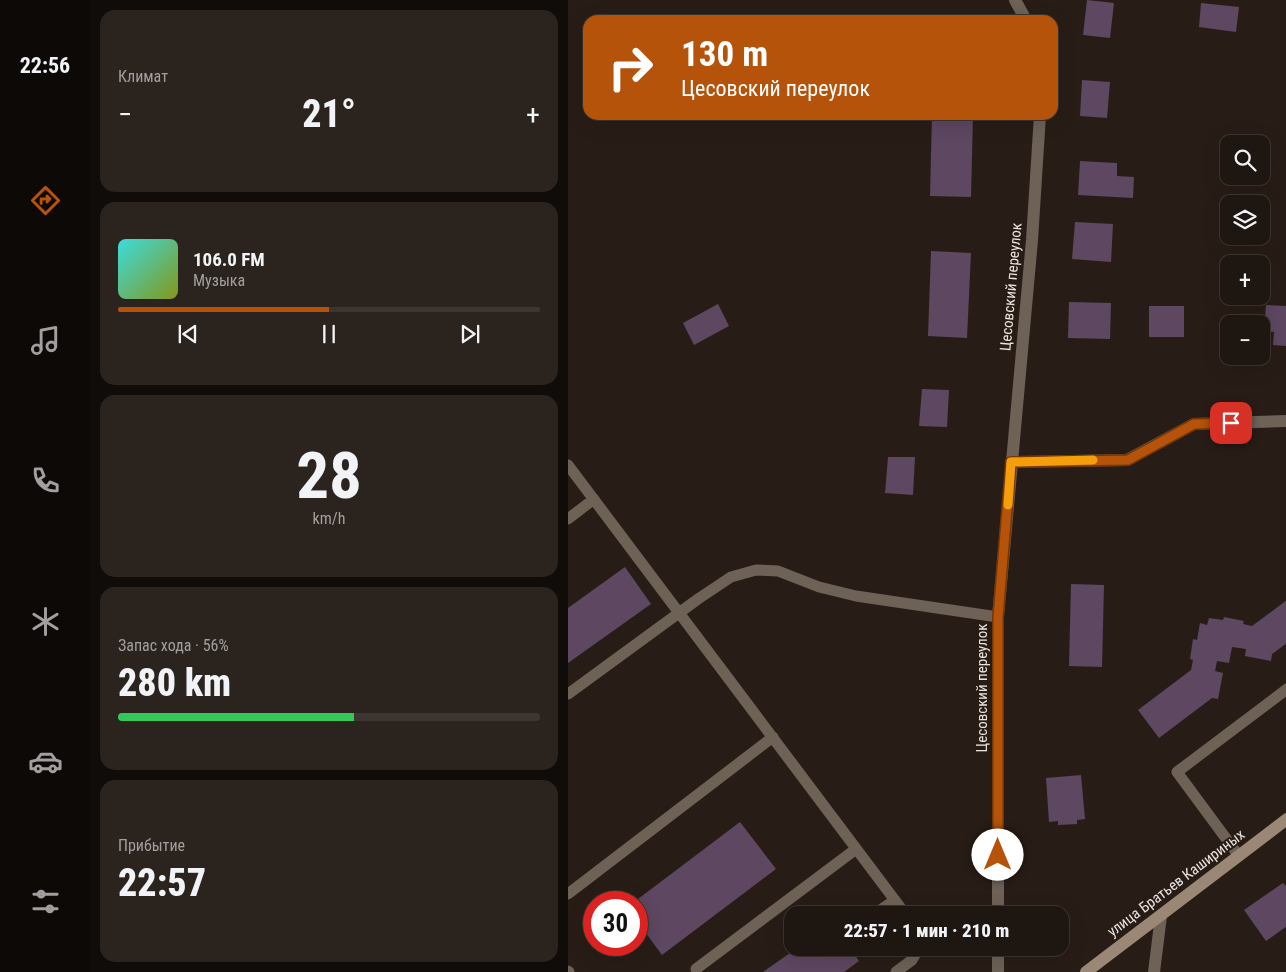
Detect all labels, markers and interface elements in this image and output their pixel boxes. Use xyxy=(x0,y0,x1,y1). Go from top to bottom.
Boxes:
text: 130 m xyxy=(681,34,768,75)
icon: right xyxy=(598,35,663,100)
text: 22:56 xyxy=(20,53,70,78)
text: Климат xyxy=(118,67,168,86)
text: Цесовский переулок xyxy=(681,76,870,101)
text: 21° xyxy=(302,92,356,136)
text: − xyxy=(118,98,132,131)
text: + xyxy=(526,98,540,131)
map controls xyxy=(1220,135,1270,365)
button: search xyxy=(1220,135,1270,185)
icon: directions xyxy=(28,183,63,218)
button: layers xyxy=(1220,195,1270,245)
street label: Цесовский переулок xyxy=(996,222,1026,352)
text: 106.0 FM xyxy=(193,248,265,271)
button: + xyxy=(1220,255,1270,305)
text: Музыка xyxy=(193,271,245,290)
button: − xyxy=(1220,315,1270,365)
icon: previous xyxy=(174,320,202,348)
icon: pause xyxy=(315,320,343,348)
icon: next xyxy=(456,320,484,348)
icon: music xyxy=(28,323,63,358)
pin xyxy=(1210,402,1252,444)
icon: arrive xyxy=(1217,409,1245,437)
text: 28 xyxy=(296,438,362,514)
icon: phone xyxy=(28,463,63,498)
text: km/h xyxy=(313,509,345,528)
icon: climate xyxy=(28,604,63,639)
street label: Цесовский переулок xyxy=(973,624,991,752)
text: Запас хода · 56% xyxy=(118,636,229,655)
text: 280 km xyxy=(118,661,231,705)
icon: car xyxy=(28,744,63,779)
street label: улица Братьев Кашириных xyxy=(1104,825,1249,941)
position arrow xyxy=(971,828,1023,880)
text: Прибытие xyxy=(118,836,185,855)
text: 22:57 xyxy=(118,861,206,905)
icon: filters xyxy=(28,884,63,919)
speed limit sign: 30 xyxy=(583,891,648,956)
text: 22:57 · 1 мин · 210 m xyxy=(844,919,1009,942)

